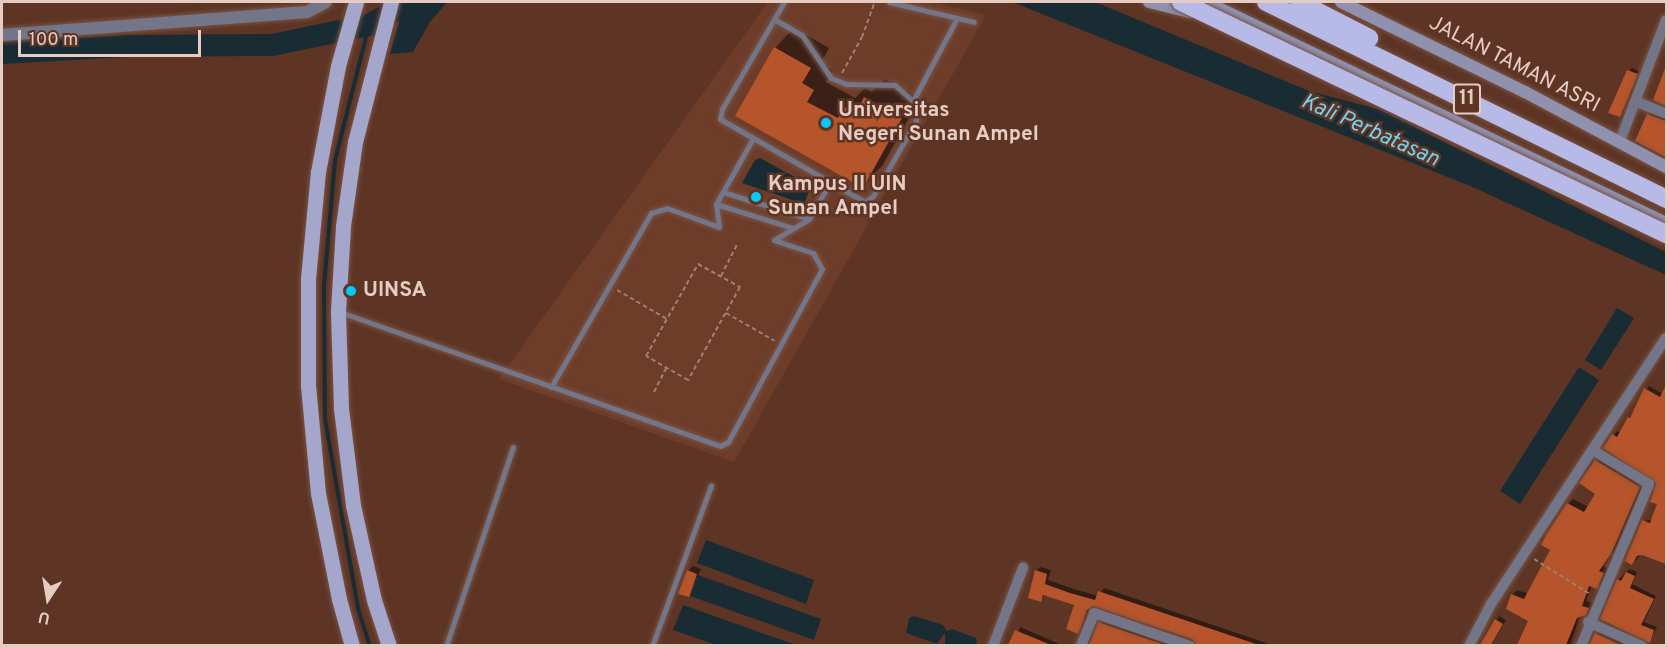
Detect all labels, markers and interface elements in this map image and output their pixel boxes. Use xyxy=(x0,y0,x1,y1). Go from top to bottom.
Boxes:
street label: JALAN TAMAN ASRI xyxy=(1423,11,1605,119)
scale bar xyxy=(21,18,204,56)
text: 100 m xyxy=(29,29,78,52)
road number: 11 xyxy=(1452,82,1482,116)
water label: Kali Perbatasan xyxy=(1297,89,1443,173)
place label: Universitas Negeri Sunan Ampel xyxy=(838,98,1040,148)
marker: Universitas Negeri Sunan Ampel xyxy=(819,116,833,130)
place label: Kampus II UIN Sunan Ampel xyxy=(768,172,907,222)
marker: Kampus II UIN Sunan Ampel xyxy=(749,190,763,204)
place label: UINSA xyxy=(363,278,427,304)
marker: UINSA xyxy=(344,284,358,298)
north arrow xyxy=(18,569,78,629)
text: U xyxy=(37,606,52,628)

